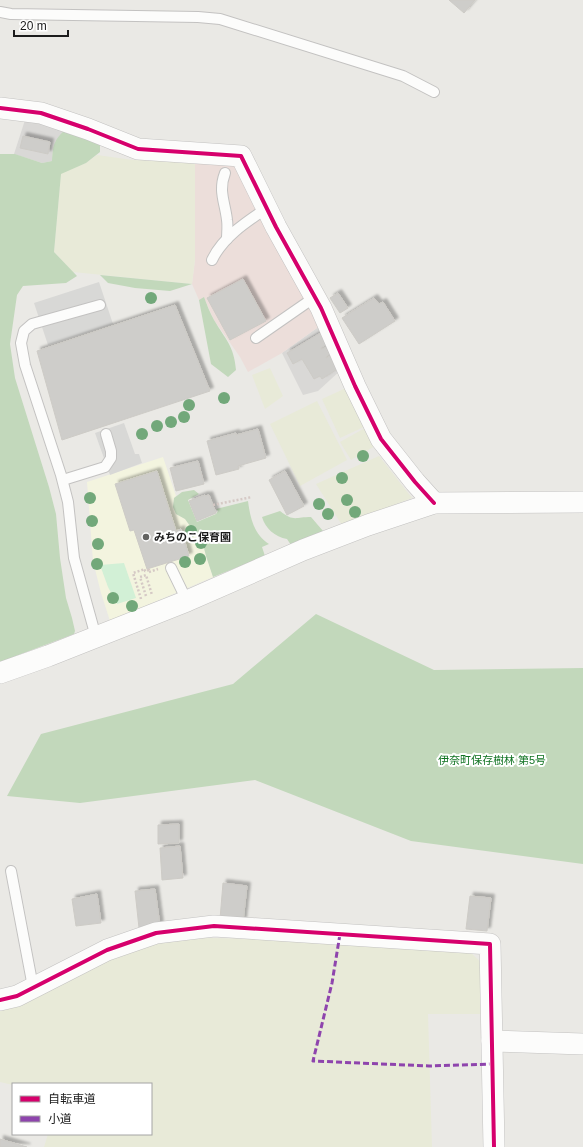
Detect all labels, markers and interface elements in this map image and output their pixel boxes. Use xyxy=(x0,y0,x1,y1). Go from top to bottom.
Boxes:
scale bar xyxy=(14,12,68,38)
text: 20 m xyxy=(20,19,47,33)
place label: みちのこ保育園 xyxy=(154,531,231,543)
marker: みちのこ保育園 xyxy=(141,532,151,542)
park label: 伊奈町保存樹林 第5号 xyxy=(438,754,546,766)
legend xyxy=(12,1083,152,1135)
text: 自転車道 xyxy=(48,1092,96,1106)
text: 小道 xyxy=(48,1112,72,1126)

